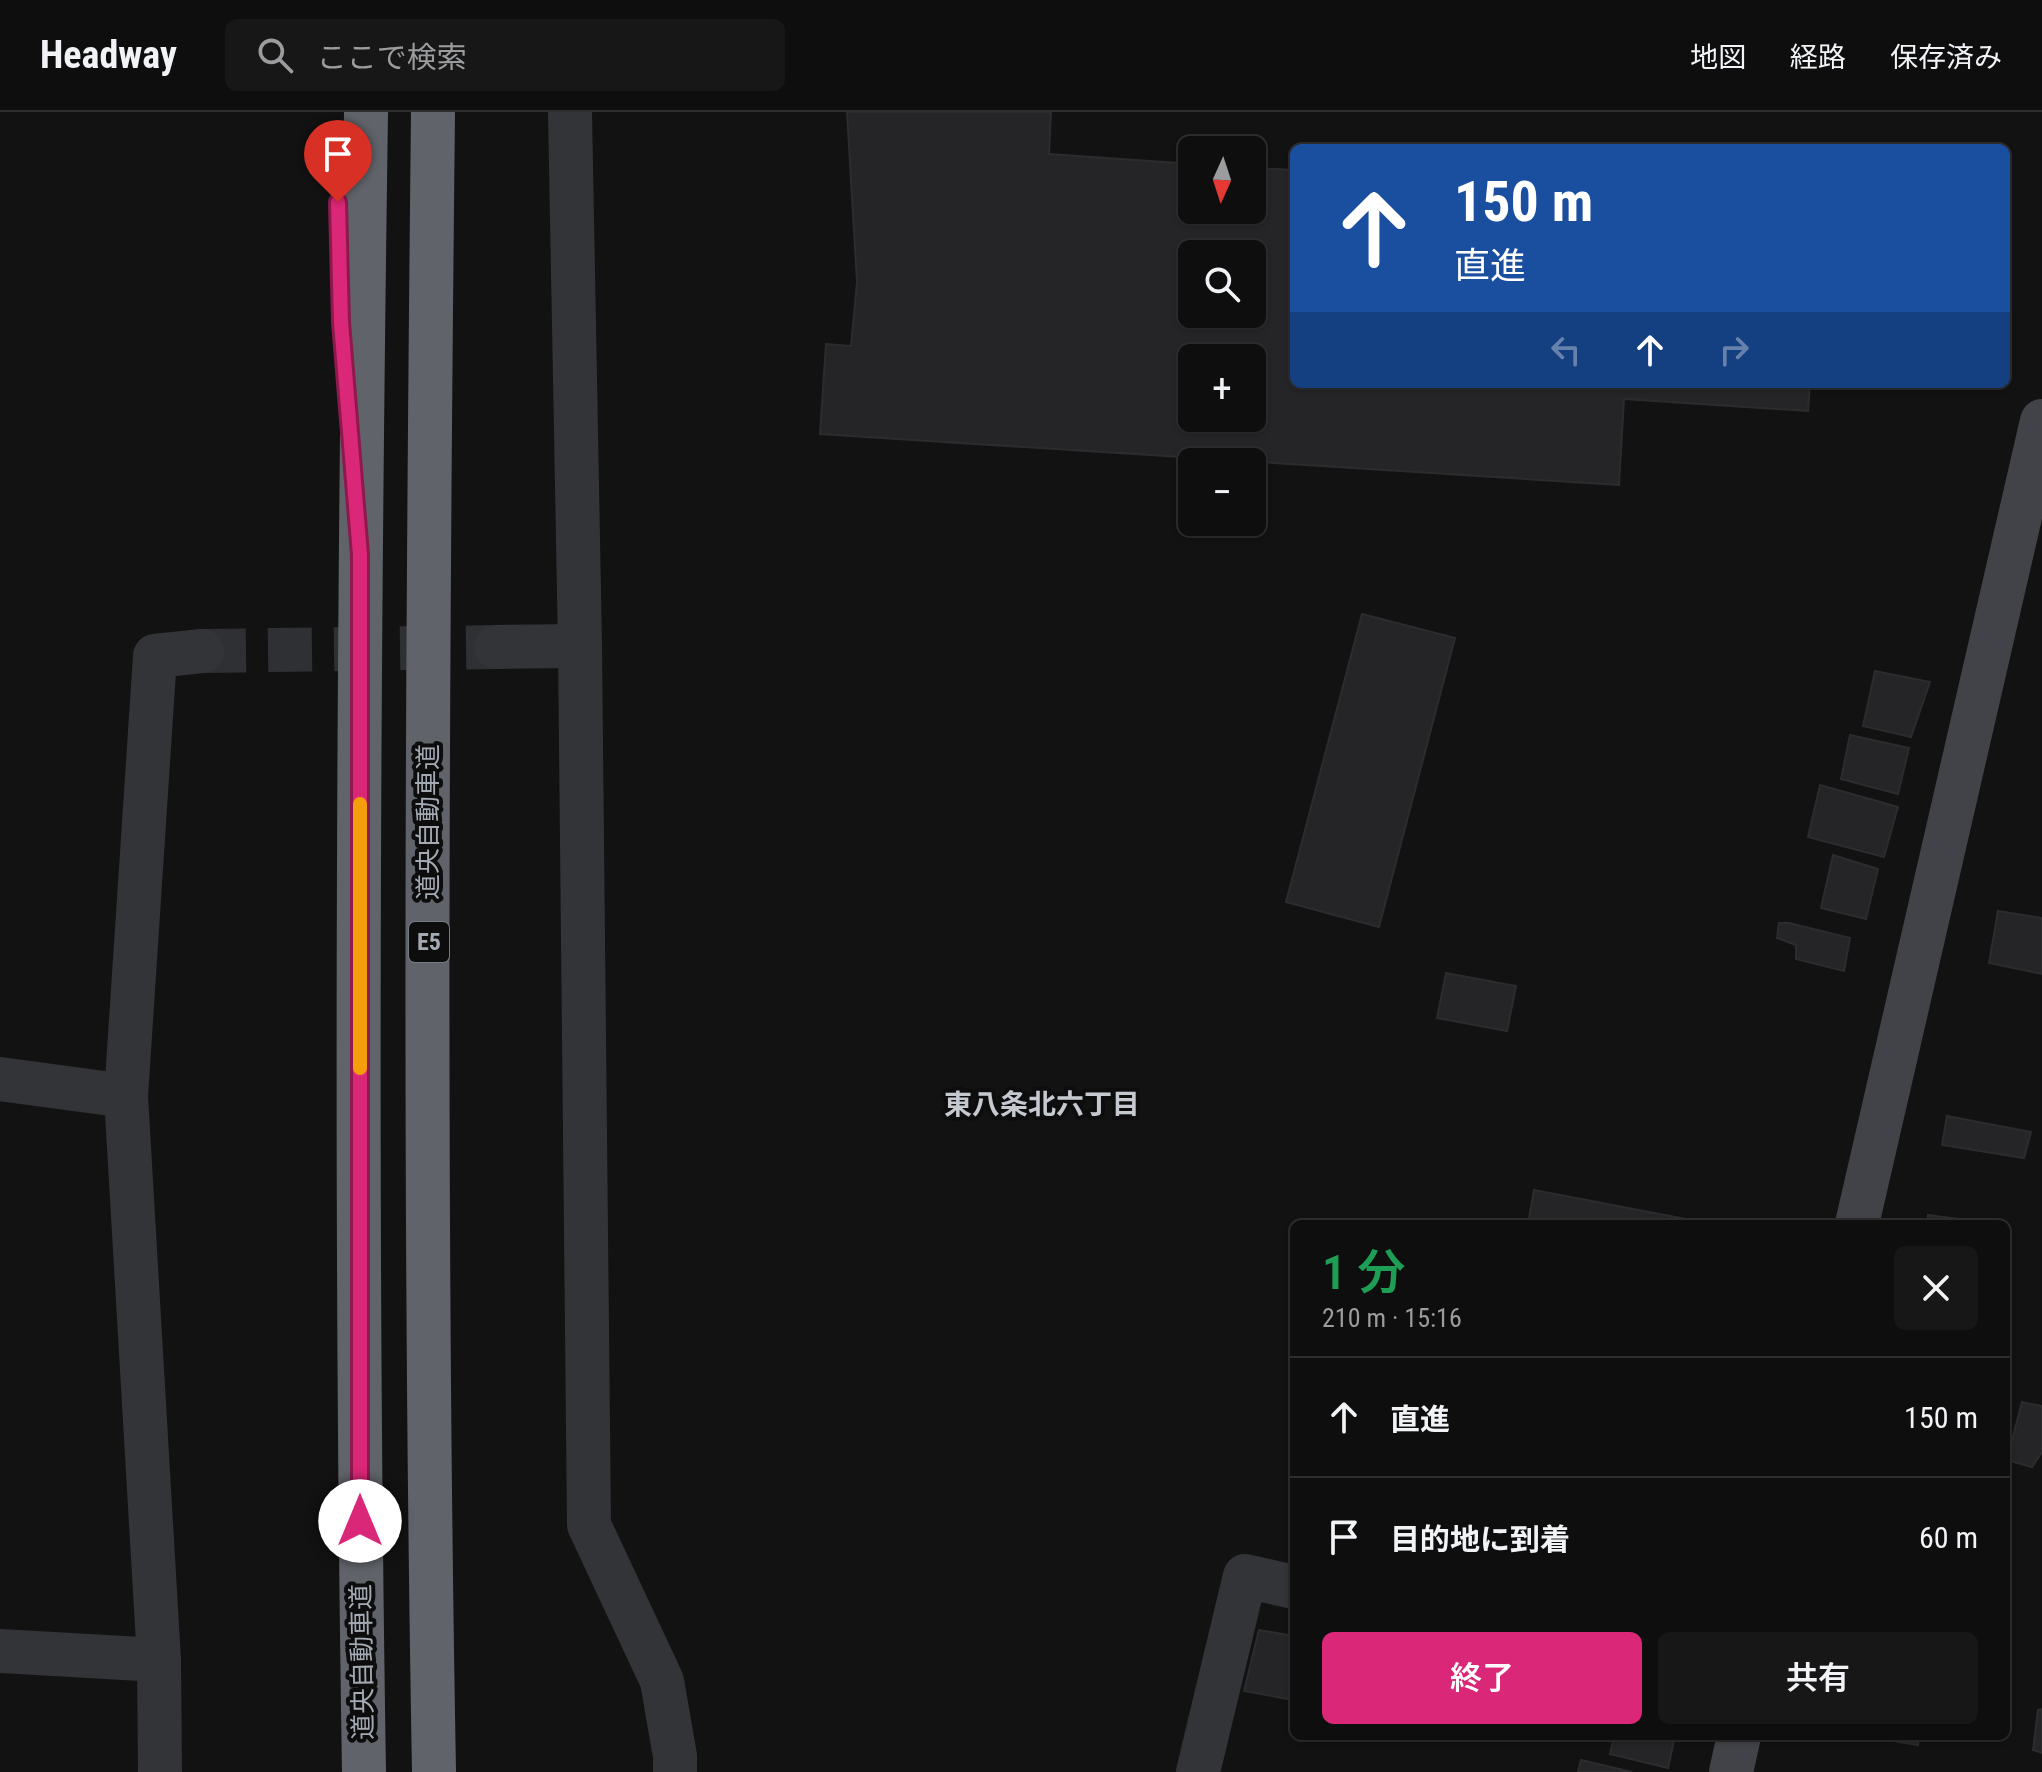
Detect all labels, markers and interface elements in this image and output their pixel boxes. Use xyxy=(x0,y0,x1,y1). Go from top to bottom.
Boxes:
search box xyxy=(225,19,785,91)
text: Headway xyxy=(40,33,177,77)
icon: search xyxy=(253,33,297,77)
text: ここで検索 xyxy=(317,40,467,75)
text: 地図 xyxy=(1690,41,1746,74)
text: 経路 xyxy=(1790,41,1846,74)
text: 保存済み xyxy=(1890,41,2002,74)
pin xyxy=(304,120,372,202)
icon: arrive xyxy=(316,132,360,176)
north arrow xyxy=(1178,136,1266,224)
map controls xyxy=(1178,136,1266,536)
text: 150 m xyxy=(1454,169,1593,235)
icon: ahead xyxy=(1322,176,1426,280)
button: search xyxy=(1178,240,1266,328)
text: 直進 xyxy=(1454,245,1526,287)
icon: left xyxy=(1544,328,1588,372)
icon: ahead xyxy=(1628,328,1672,372)
icon: right xyxy=(1712,328,1756,372)
button: + xyxy=(1178,344,1266,432)
button: − xyxy=(1178,448,1266,536)
street label: 道央自動車道 xyxy=(413,744,443,900)
road number: E5 xyxy=(409,922,449,962)
district label: 東八条北六丁目 xyxy=(944,1088,1140,1121)
text: 1 分 xyxy=(1322,1244,1405,1301)
button: close xyxy=(1894,1246,1978,1330)
text: 210 m · 15:16 xyxy=(1322,1303,1462,1333)
icon: ahead xyxy=(1322,1395,1366,1439)
text: 150 m xyxy=(1904,1400,1978,1435)
text: 直進 xyxy=(1390,1402,1450,1437)
position arrow xyxy=(318,1479,402,1563)
icon: arrive xyxy=(1322,1515,1366,1559)
text: 60 m xyxy=(1919,1520,1978,1555)
text: 目的地に到着 xyxy=(1390,1522,1570,1557)
street label: 道央自動車道 xyxy=(346,1584,378,1740)
button: 終了 xyxy=(1322,1632,1642,1724)
button: 共有 xyxy=(1658,1632,1978,1724)

